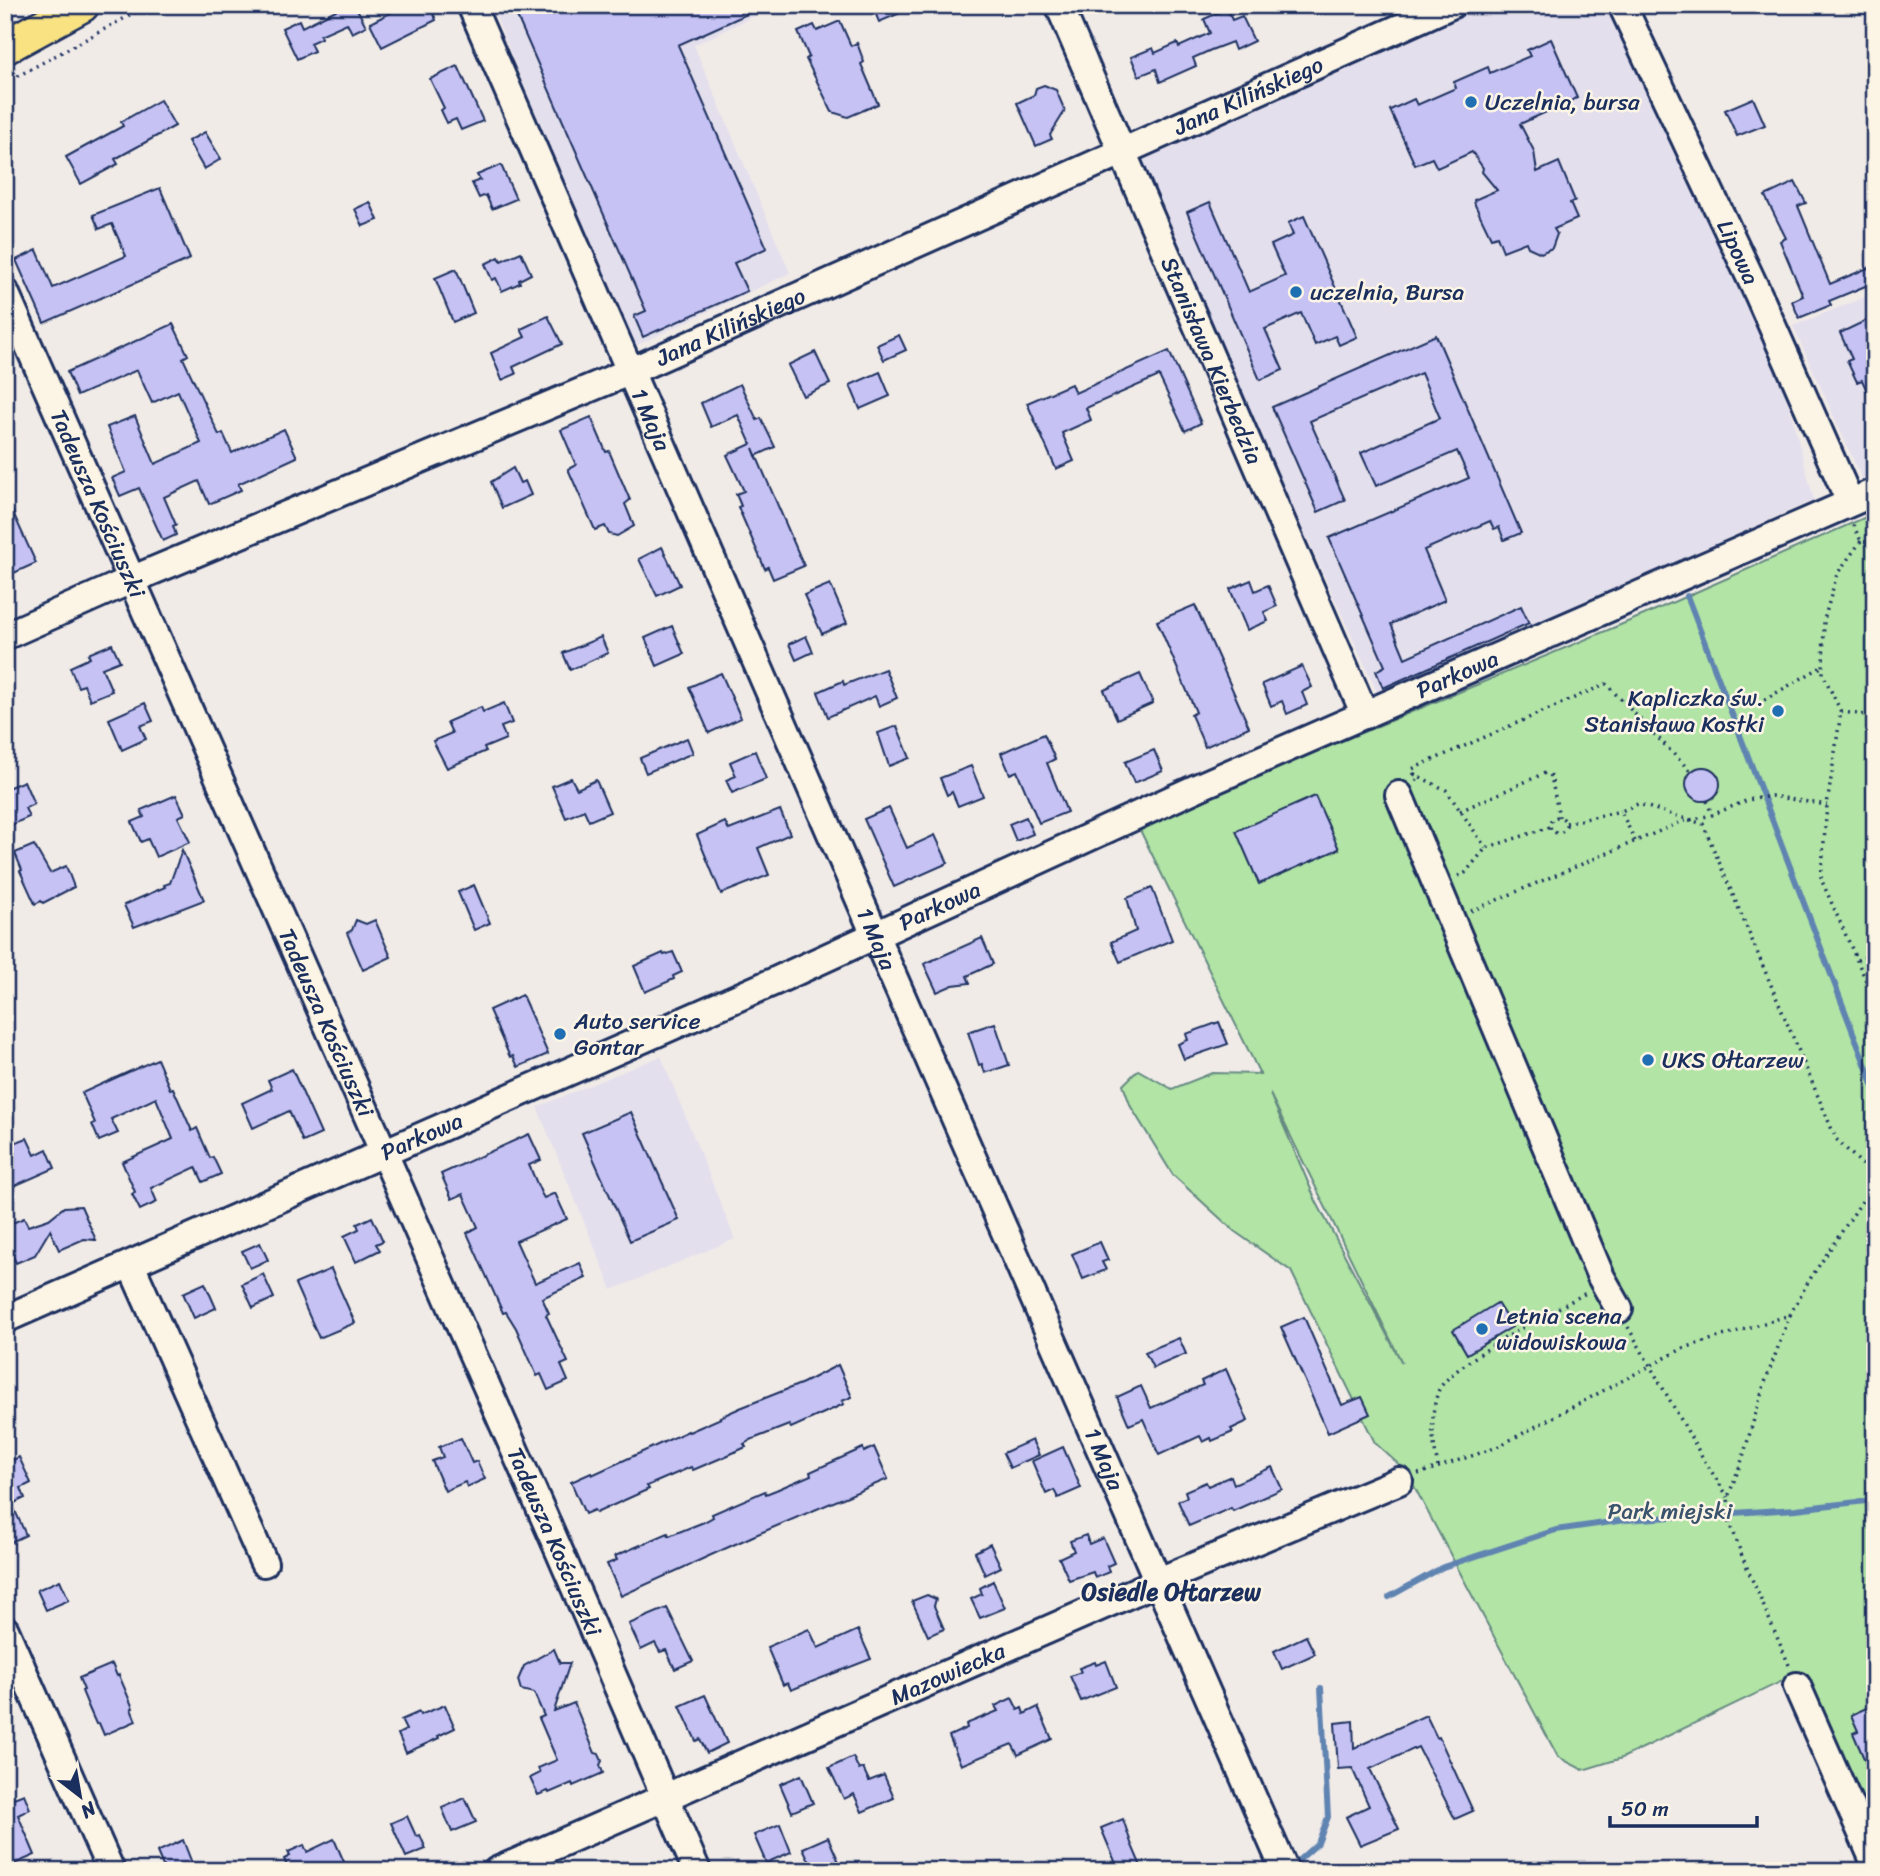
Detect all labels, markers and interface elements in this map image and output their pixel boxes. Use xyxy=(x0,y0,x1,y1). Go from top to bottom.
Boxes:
street label: Jana Kilińskiego xyxy=(1166,44,1331,148)
place label: Uczelnia, bursa xyxy=(1485,82,1640,123)
marker: Uczelnia, bursa xyxy=(1463,94,1479,110)
street label: Lipowa xyxy=(1705,213,1771,292)
street label: Stanisława Kierbedzia xyxy=(1149,250,1275,471)
place label: uczelnia, Bursa xyxy=(1310,272,1464,313)
street label: Jana Kilińskiego xyxy=(648,275,813,379)
marker: uczelnia, Bursa xyxy=(1288,284,1304,300)
street label: 1 Maja xyxy=(619,382,683,458)
street label: Tadeusza Kościuszki xyxy=(38,403,157,605)
street label: Parkowa xyxy=(1410,638,1506,711)
place label: Kapliczka św. Stanisława Kostki xyxy=(1585,678,1765,745)
marker: Kapliczka św. Stanisława Kostki xyxy=(1770,703,1786,719)
street label: Parkowa xyxy=(892,869,988,943)
street label: 1 Maja xyxy=(844,901,908,977)
street label: Tadeusza Kościuszki xyxy=(266,922,386,1124)
place label: Auto service Gontar xyxy=(573,1001,701,1068)
marker: Auto service Gontar xyxy=(552,1026,568,1042)
place label: UKS Ołtarzew xyxy=(1662,1040,1805,1081)
marker: UKS Ołtarzew xyxy=(1640,1052,1656,1068)
street label: Parkowa xyxy=(374,1100,470,1173)
place label: Letnia scena widowiskowa xyxy=(1496,1296,1627,1363)
marker: Letnia scena widowiskowa xyxy=(1474,1321,1490,1337)
street label: 1 Maja xyxy=(1072,1421,1136,1498)
street label: Tadeusza Kościuszki xyxy=(495,1440,614,1643)
park label: Park miejski xyxy=(1608,1491,1733,1532)
district label: Osiedle Ołtarzew xyxy=(1082,1571,1262,1613)
street label: Mazowiecka xyxy=(884,1631,1013,1717)
north arrow xyxy=(46,1760,116,1830)
scale bar xyxy=(1610,1785,1758,1829)
text: 50 m xyxy=(1621,1790,1669,1828)
text: N xyxy=(74,1792,103,1828)

